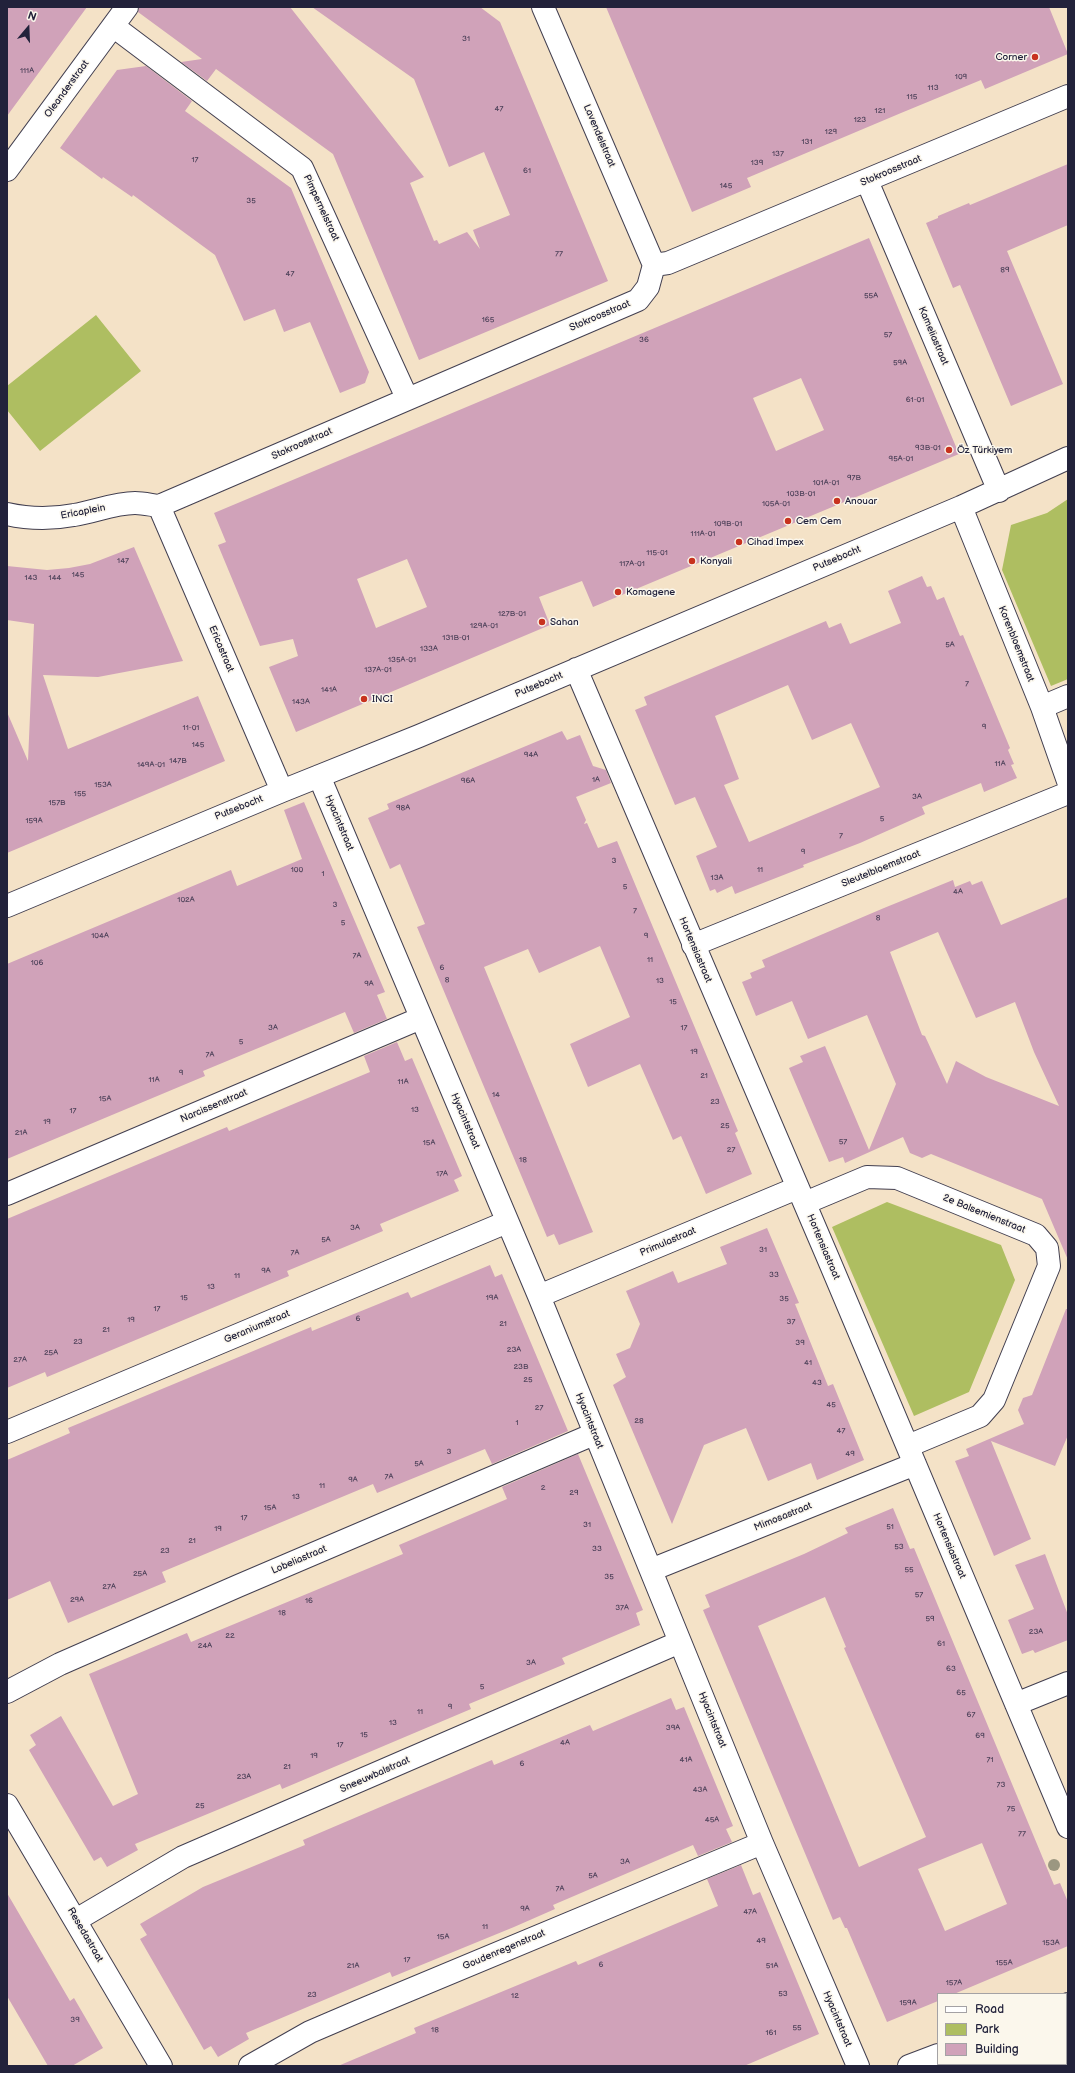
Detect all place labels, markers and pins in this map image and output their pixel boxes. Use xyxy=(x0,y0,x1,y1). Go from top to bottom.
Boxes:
place label: Corner xyxy=(995,51,1027,63)
marker: Corner xyxy=(1030,52,1040,62)
place label: Öz Türkiyem xyxy=(957,444,1012,456)
marker: Öz Türkiyem xyxy=(944,445,954,455)
place label: Anouar xyxy=(845,495,877,507)
marker: Anouar xyxy=(832,496,842,506)
place label: Cem Cem xyxy=(796,515,841,527)
marker: Cem Cem xyxy=(783,516,793,526)
place label: Cihad Impex xyxy=(747,536,804,548)
marker: Cihad Impex xyxy=(734,537,744,547)
place label: Konyali xyxy=(700,555,732,567)
marker: Konyali xyxy=(687,556,697,566)
place label: Komagene xyxy=(626,586,675,598)
marker: Komagene xyxy=(613,587,623,597)
place label: Sahan xyxy=(550,616,579,628)
marker: Sahan xyxy=(537,617,547,627)
place label: INCI xyxy=(372,693,393,705)
marker: INCI xyxy=(359,694,369,704)

